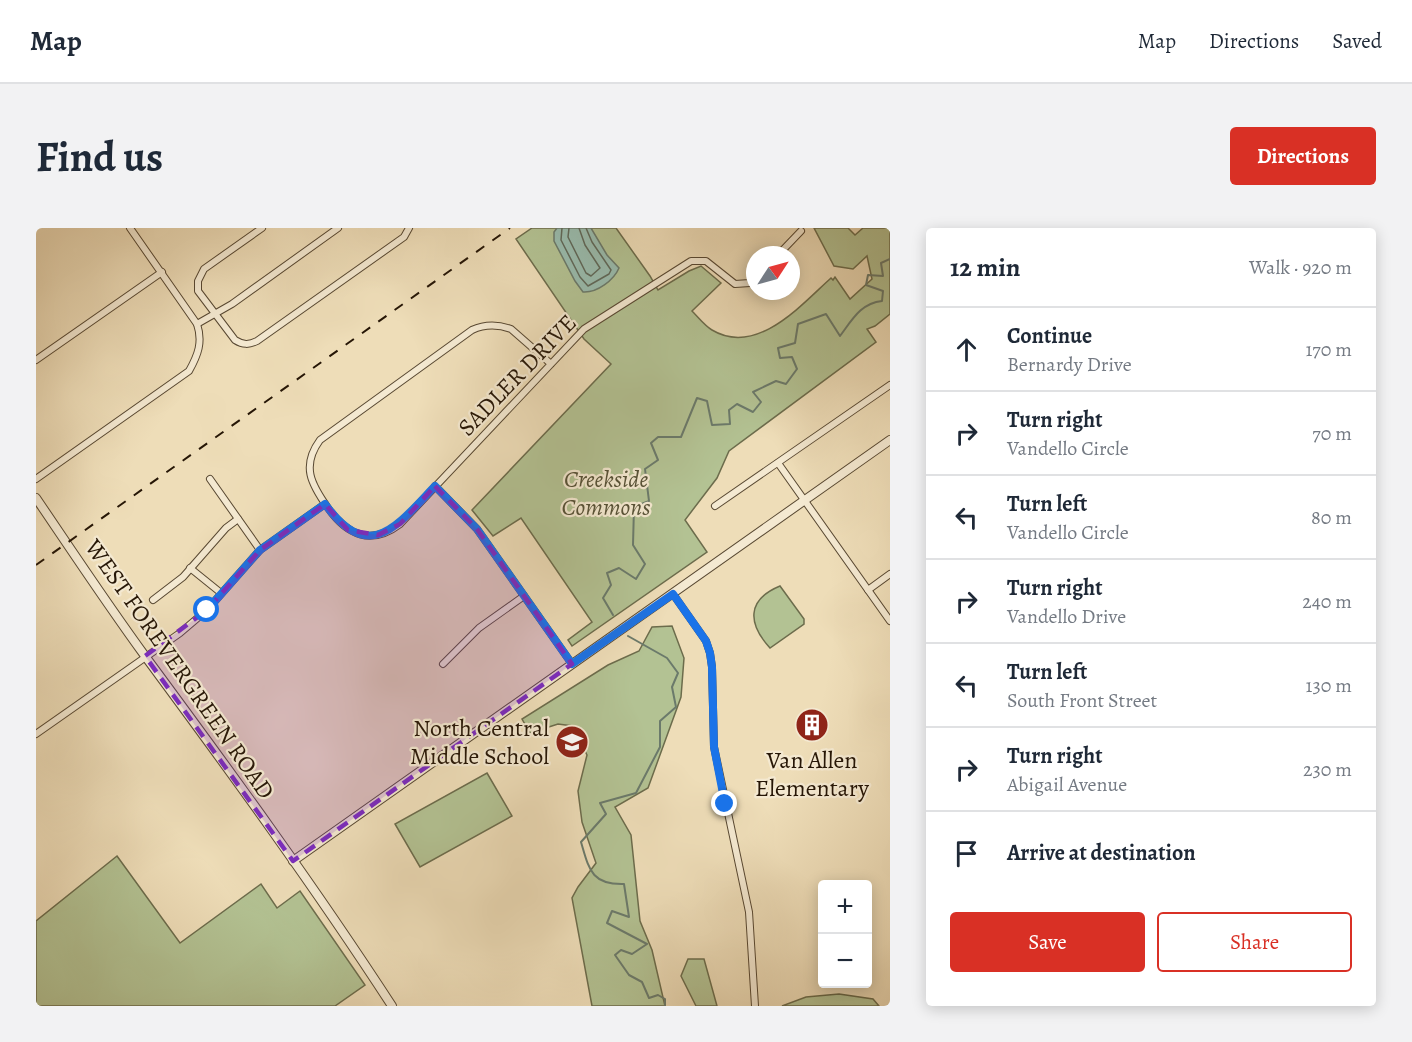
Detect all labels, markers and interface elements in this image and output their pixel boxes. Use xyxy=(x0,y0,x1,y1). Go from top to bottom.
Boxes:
text: Map xyxy=(30,22,82,60)
text: Map xyxy=(1138,27,1176,55)
text: Directions xyxy=(1209,27,1299,55)
text: Saved xyxy=(1332,27,1382,55)
button: Directions xyxy=(1230,127,1376,185)
text: Find us xyxy=(36,128,163,185)
north arrow xyxy=(746,246,800,300)
text: 12 min xyxy=(950,250,1020,285)
text: Walk · 920 m xyxy=(1249,254,1352,281)
street label: SADLER DRIVE xyxy=(451,307,583,443)
text: Continue xyxy=(1007,321,1092,351)
icon: ahead xyxy=(950,333,983,366)
text: 170 m xyxy=(1306,336,1352,363)
text: Bernardy Drive xyxy=(1007,351,1132,378)
text: Turn right xyxy=(1007,405,1103,435)
icon: right xyxy=(950,417,983,450)
text: 70 m xyxy=(1312,420,1352,447)
text: Vandello Circle xyxy=(1007,435,1129,462)
park label: Creekside Commons xyxy=(562,463,650,523)
text: Turn left xyxy=(1007,489,1087,519)
icon: left xyxy=(950,501,983,534)
text: 80 m xyxy=(1311,504,1352,531)
text: Vandello Circle xyxy=(1007,519,1129,546)
street label: WEST FOREVERGREEN ROAD xyxy=(77,532,282,805)
text: Turn right xyxy=(1007,573,1103,603)
icon: right xyxy=(950,585,983,618)
text: 240 m xyxy=(1302,588,1352,615)
route start xyxy=(193,596,219,622)
text: Vandello Drive xyxy=(1007,603,1126,630)
text: Turn left xyxy=(1007,657,1087,687)
icon: left xyxy=(950,669,983,702)
text: 130 m xyxy=(1306,672,1352,699)
text: South Front Street xyxy=(1007,687,1157,714)
building icon: Van Allen Elementary xyxy=(794,707,830,743)
place label: North Central Middle School xyxy=(410,712,549,772)
school or university icon: North Central Middle School xyxy=(554,724,590,760)
text: Turn right xyxy=(1007,741,1103,771)
place label: Van Allen Elementary xyxy=(755,744,869,804)
icon: right xyxy=(950,753,983,786)
text: 230 m xyxy=(1303,756,1352,783)
text: Abigail Avenue xyxy=(1007,771,1127,798)
route end xyxy=(711,790,737,816)
icon: arrive xyxy=(950,837,983,870)
text: Arrive at destination xyxy=(1007,838,1196,868)
map controls xyxy=(818,880,872,988)
button: + xyxy=(818,880,872,934)
button: Save xyxy=(950,912,1145,972)
button: Share xyxy=(1157,912,1352,972)
button: − xyxy=(818,934,872,988)

